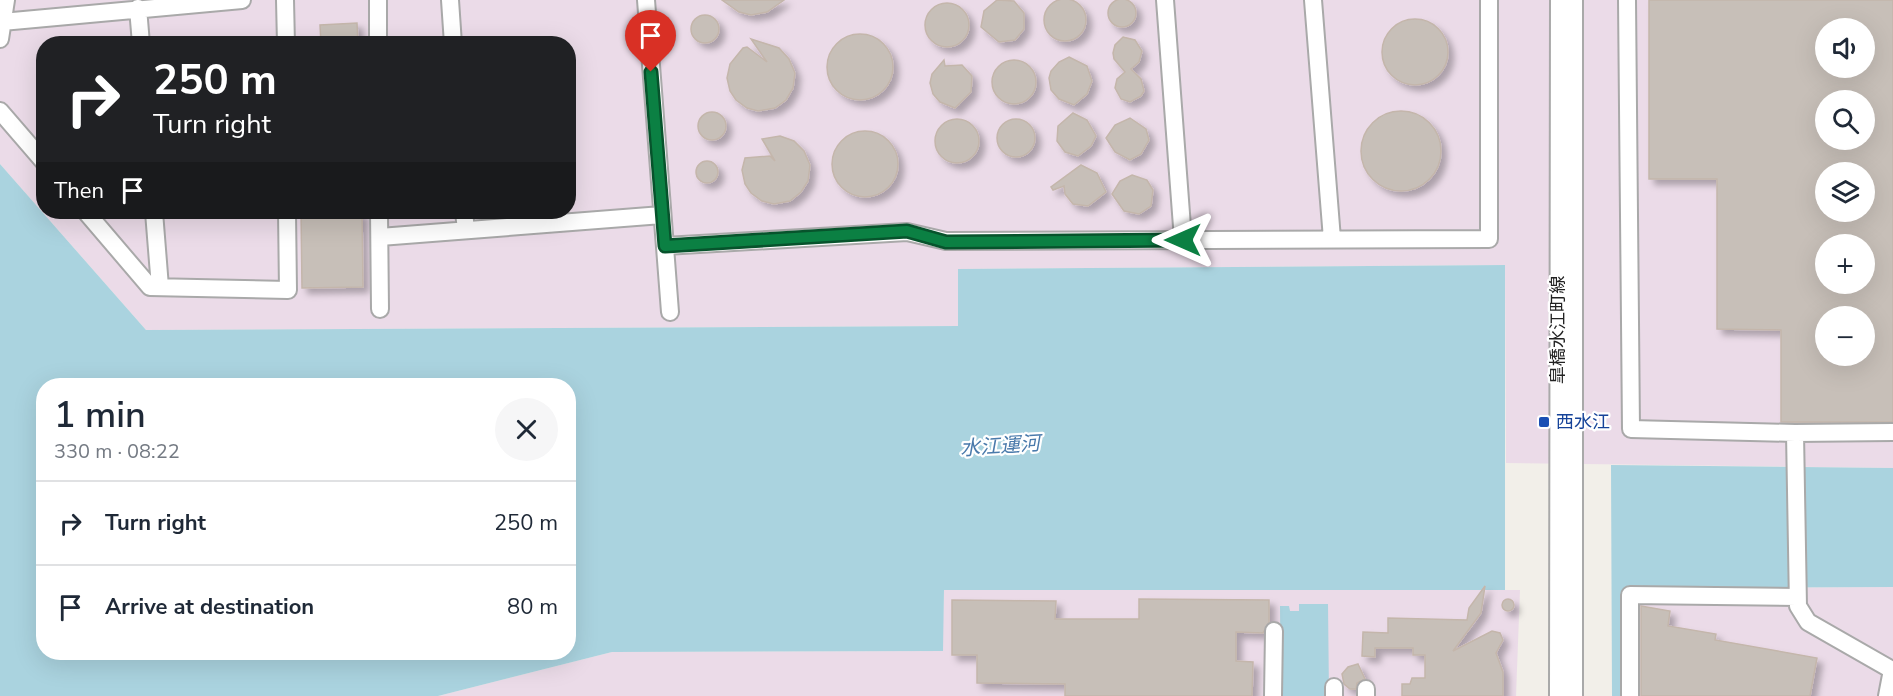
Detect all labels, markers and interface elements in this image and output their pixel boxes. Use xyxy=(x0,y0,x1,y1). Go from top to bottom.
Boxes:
pin xyxy=(625,10,676,72)
map controls xyxy=(1815,18,1875,366)
button: sound xyxy=(1815,18,1875,78)
icon: arrive xyxy=(634,19,667,52)
text: 250 m xyxy=(153,52,277,109)
icon: right xyxy=(54,60,132,138)
button: search xyxy=(1815,90,1875,150)
text: Turn right xyxy=(153,106,271,143)
button: layers xyxy=(1815,162,1875,222)
icon: arrive xyxy=(116,174,149,207)
text: Then xyxy=(54,176,104,206)
position arrow xyxy=(1151,208,1215,272)
button: + xyxy=(1815,234,1875,294)
street label: 皐橋水江町線 xyxy=(1546,276,1570,384)
button: − xyxy=(1815,306,1875,366)
text: 1 min xyxy=(54,391,146,440)
button: close xyxy=(495,398,558,461)
place label: 西水江 xyxy=(1556,410,1610,434)
marker: 西水江 xyxy=(1537,415,1551,429)
water label: 水江運河 xyxy=(959,429,1045,462)
text: 330 m · 08:22 xyxy=(54,438,180,465)
icon: right xyxy=(54,507,87,540)
text: Turn right xyxy=(105,508,206,538)
text: 250 m xyxy=(494,508,558,538)
icon: arrive xyxy=(54,591,87,624)
text: Arrive at destination xyxy=(105,592,314,622)
text: 80 m xyxy=(507,592,558,622)

